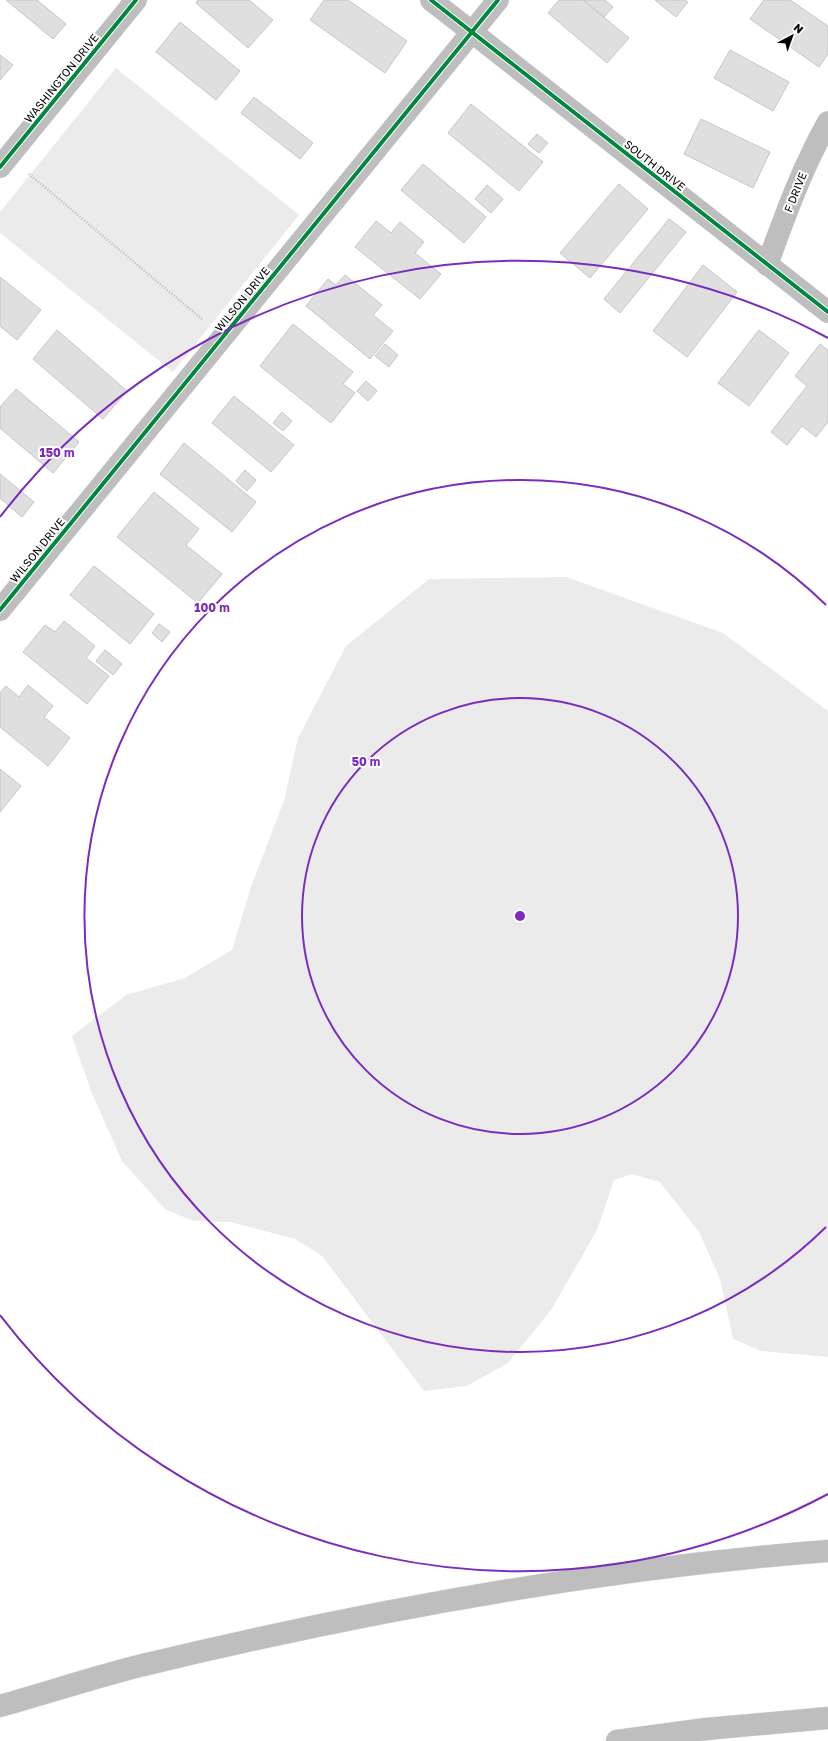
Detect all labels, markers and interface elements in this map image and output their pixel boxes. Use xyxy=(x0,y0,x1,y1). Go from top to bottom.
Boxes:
north arrow xyxy=(772,16,812,56)
text: N xyxy=(791,20,806,36)
street label: WASHINGTON DRIVE xyxy=(21,31,101,125)
street label: SOUTH DRIVE xyxy=(622,137,688,193)
street label: F DRIVE xyxy=(781,170,809,214)
street label: WILSON DRIVE xyxy=(212,264,272,334)
text: 150 m xyxy=(40,445,74,460)
street label: WILSON DRIVE xyxy=(7,515,67,585)
text: 100 m xyxy=(194,600,230,615)
text: 50 m xyxy=(352,754,380,769)
centre of rings xyxy=(513,909,527,923)

